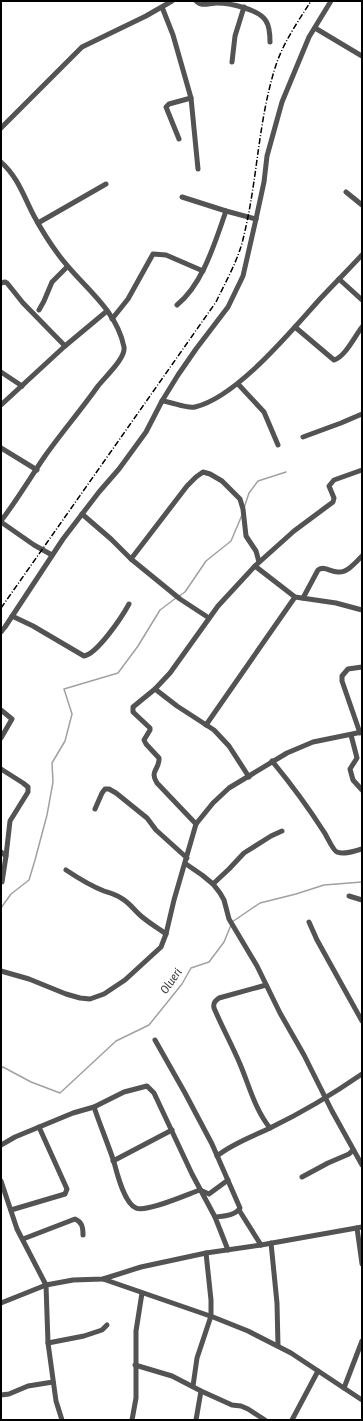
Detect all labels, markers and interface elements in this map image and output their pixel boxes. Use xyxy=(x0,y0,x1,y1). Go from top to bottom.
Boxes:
water label: Olueri xyxy=(157,965,185,996)

